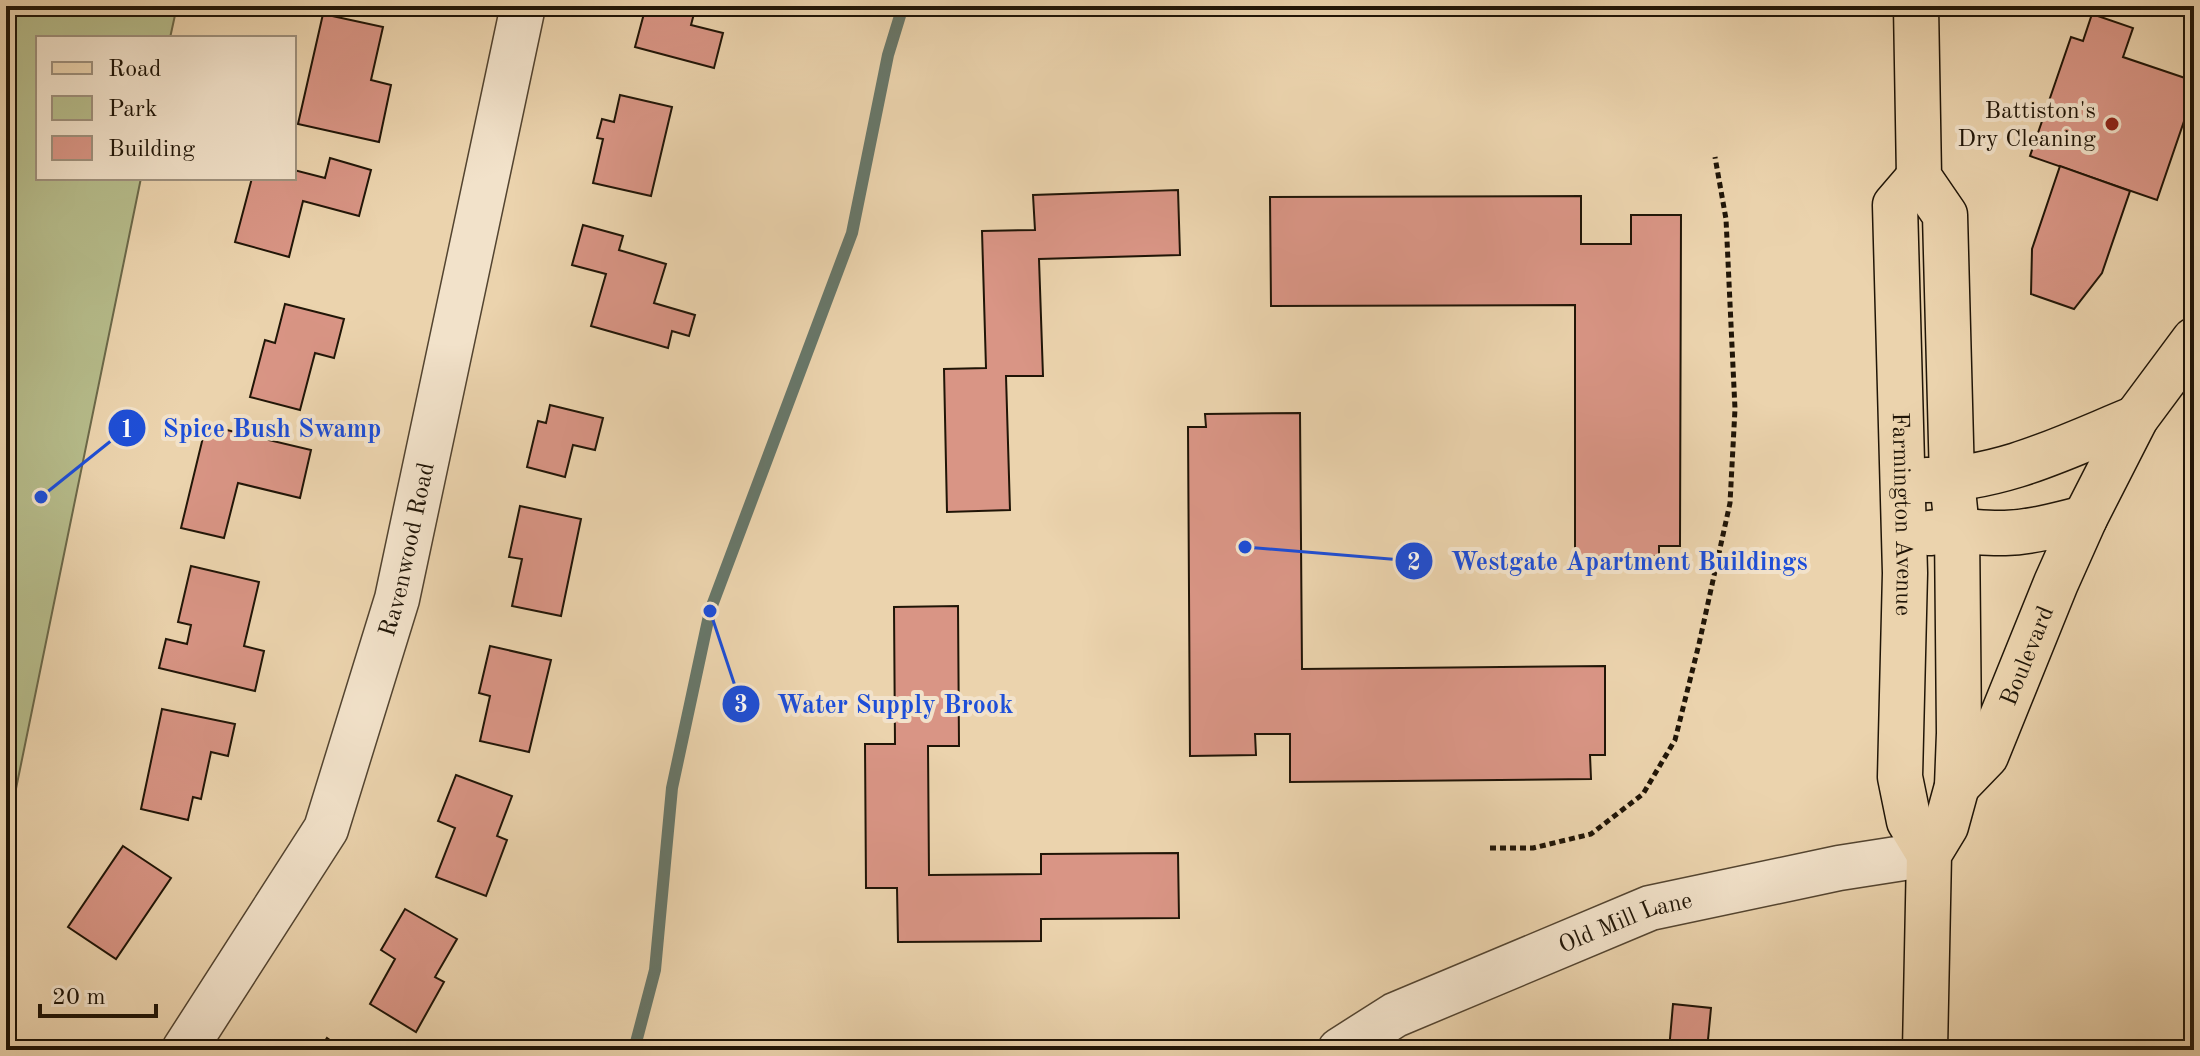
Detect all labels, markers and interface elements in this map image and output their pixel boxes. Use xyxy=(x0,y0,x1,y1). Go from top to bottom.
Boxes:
legend xyxy=(36,36,296,180)
text: Road xyxy=(108,58,161,82)
text: Park xyxy=(108,98,157,122)
place label: Battiston's Dry Cleaning xyxy=(1957,100,2096,152)
marker: Battiston's Dry Cleaning xyxy=(2103,115,2121,133)
text: Building xyxy=(108,138,195,162)
callout: Spice Bush Swamp xyxy=(107,403,398,453)
street label: Farmington Avenue xyxy=(1887,412,1915,616)
text: Spice Bush Swamp xyxy=(163,417,381,443)
text: 1 xyxy=(120,419,134,443)
street label: Ravenwood Road xyxy=(376,460,440,640)
callout: Westgate Apartment Buildings xyxy=(1394,536,1824,586)
text: Westgate Apartment Buildings xyxy=(1450,550,1808,576)
text: 2 xyxy=(1407,552,1421,576)
street label: Boulevard xyxy=(1998,603,2059,710)
callout: Water Supply Brook xyxy=(721,679,1030,729)
text: Water Supply Brook xyxy=(776,693,1014,719)
text: 3 xyxy=(734,694,748,718)
street label: Old Mill Lane xyxy=(1556,889,1695,959)
scale bar xyxy=(40,968,156,1018)
text: 20 m xyxy=(52,986,106,1010)

